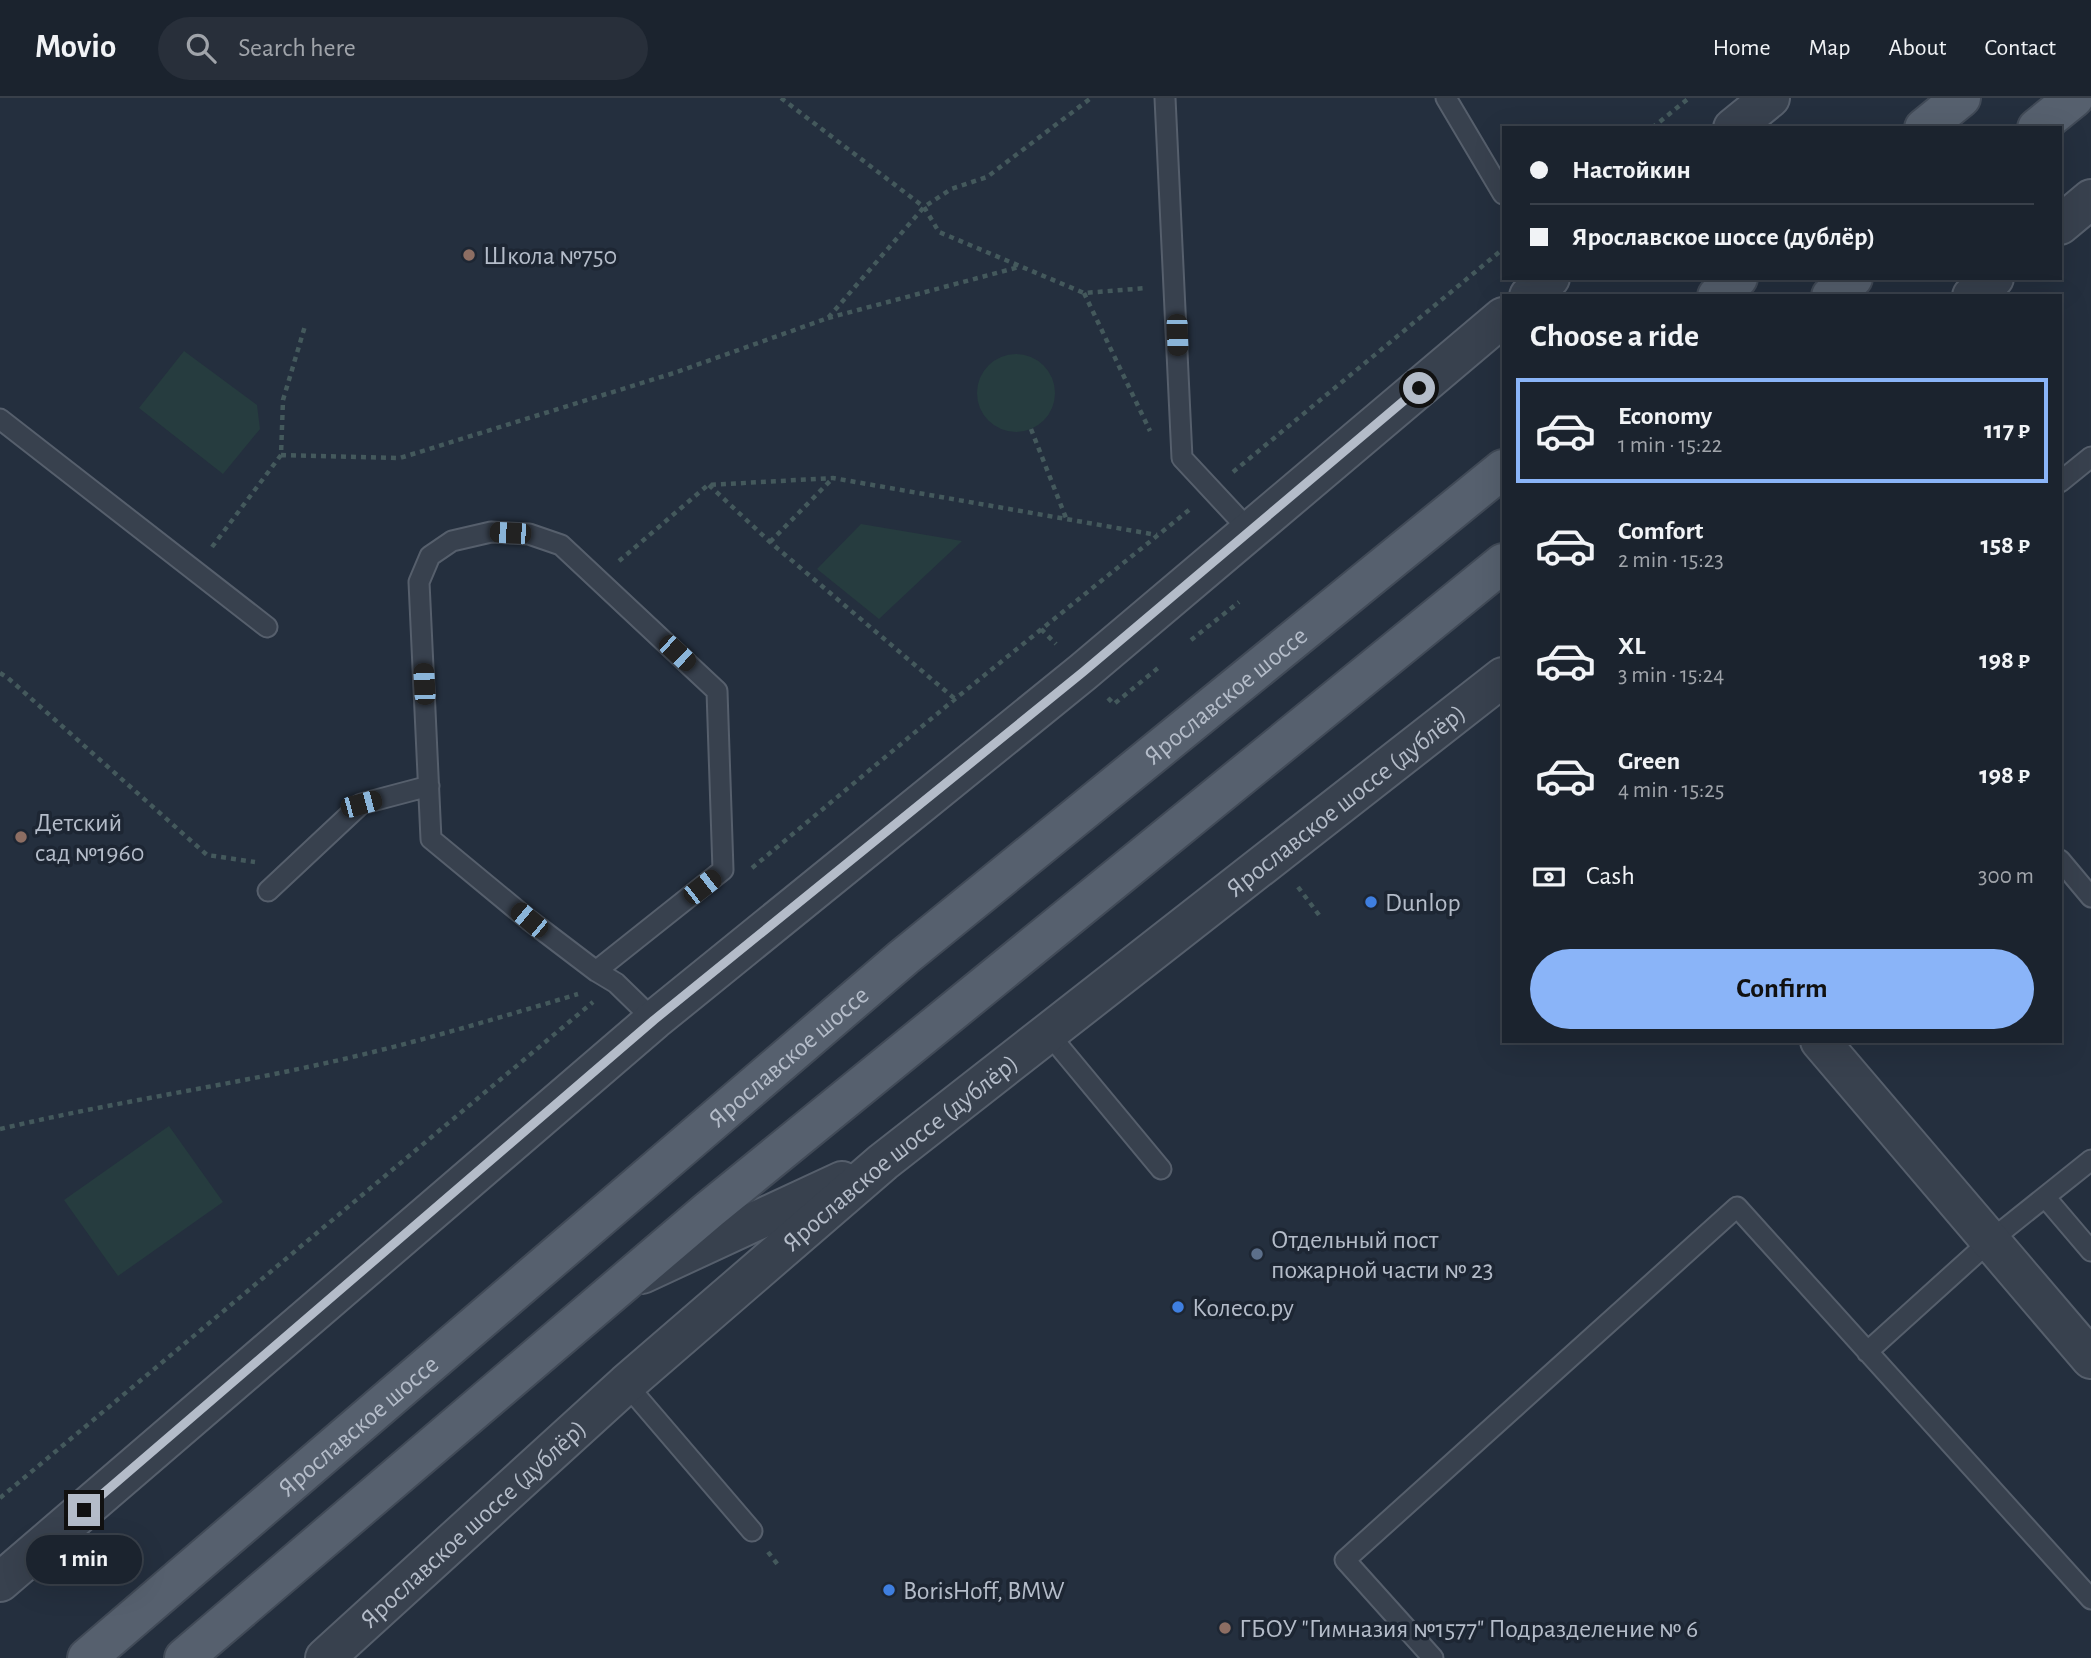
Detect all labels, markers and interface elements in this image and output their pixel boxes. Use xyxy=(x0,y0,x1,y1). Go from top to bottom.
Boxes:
search box xyxy=(158,17,648,80)
icon: search xyxy=(182,29,220,67)
text: Movio xyxy=(35,31,116,64)
text: Search here xyxy=(238,35,356,61)
text: Home xyxy=(1713,36,1771,60)
text: Map xyxy=(1809,36,1851,60)
text: About xyxy=(1889,36,1946,60)
text: Contact xyxy=(1984,36,2056,60)
text: Настойкин xyxy=(1572,157,1691,183)
text: Ярославское шоссе (дублёр) xyxy=(1572,224,1875,250)
place label: Школа №750 xyxy=(483,243,617,269)
marker: Школа №750 xyxy=(461,247,477,263)
car xyxy=(1166,314,1189,356)
text: Choose a ride xyxy=(1530,320,1699,352)
route start xyxy=(1403,372,1435,404)
icon: car xyxy=(1534,399,1597,462)
text: Economy xyxy=(1618,403,1712,429)
text: 117 ₽ xyxy=(1984,417,2030,443)
text: 1 min · 15:22 xyxy=(1618,434,1722,457)
icon: car xyxy=(1534,514,1597,577)
text: Comfort xyxy=(1618,518,1703,544)
car xyxy=(489,521,532,545)
text: 158 ₽ xyxy=(1980,532,2030,558)
text: 2 min · 15:23 xyxy=(1618,549,1724,572)
street label: Ярославское шоссе xyxy=(1140,622,1312,770)
icon: car xyxy=(1534,629,1597,692)
car xyxy=(655,631,700,675)
text: XL xyxy=(1618,633,1645,659)
text: 198 ₽ xyxy=(1979,647,2030,673)
car xyxy=(413,662,436,706)
text: 3 min · 15:24 xyxy=(1618,664,1724,687)
street label: Ярославское шоссе (дублёр) xyxy=(1222,700,1471,902)
icon: car xyxy=(1534,744,1597,807)
text: Green xyxy=(1618,748,1680,774)
text: 198 ₽ xyxy=(1979,762,2030,788)
text: 4 min · 15:25 xyxy=(1618,779,1724,802)
car xyxy=(338,788,385,820)
place label: Детский сад №1960 xyxy=(35,810,144,866)
marker: Детский сад №1960 xyxy=(13,829,29,845)
icon: cash xyxy=(1530,858,1568,896)
text: Cash xyxy=(1586,863,1635,889)
text: 300 m xyxy=(1978,865,2034,888)
car xyxy=(679,866,726,908)
place label: Dunlop xyxy=(1385,890,1461,916)
marker: Dunlop xyxy=(1363,894,1379,910)
car xyxy=(507,898,552,942)
button: Confirm xyxy=(1530,949,2034,1029)
street label: Ярославское шоссе xyxy=(704,982,874,1133)
street label: Ярославское шоссе (дублёр) xyxy=(778,1050,1023,1257)
place label: Отдельный пост пожарной части № 23 xyxy=(1271,1227,1493,1283)
marker: Отдельный пост пожарной части № 23 xyxy=(1249,1246,1265,1262)
place label: Колесо.ру xyxy=(1192,1295,1294,1321)
marker: Колесо.ру xyxy=(1170,1299,1186,1315)
street label: Ярославское шоссе xyxy=(274,1351,444,1502)
street label: Ярославское шоссе (дублёр) xyxy=(356,1415,592,1633)
route end xyxy=(68,1494,100,1526)
callout: 1 min xyxy=(26,1534,142,1584)
text: 1 min xyxy=(60,1548,108,1571)
place label: BorisHoff, BMW xyxy=(903,1578,1065,1604)
marker: BorisHoff, BMW xyxy=(881,1582,897,1598)
place label: ГБОУ "Гимназия №1577" Подразделение № 6 xyxy=(1239,1616,1698,1642)
marker: ГБОУ "Гимназия №1577" Подразделение № 6 xyxy=(1217,1620,1233,1636)

